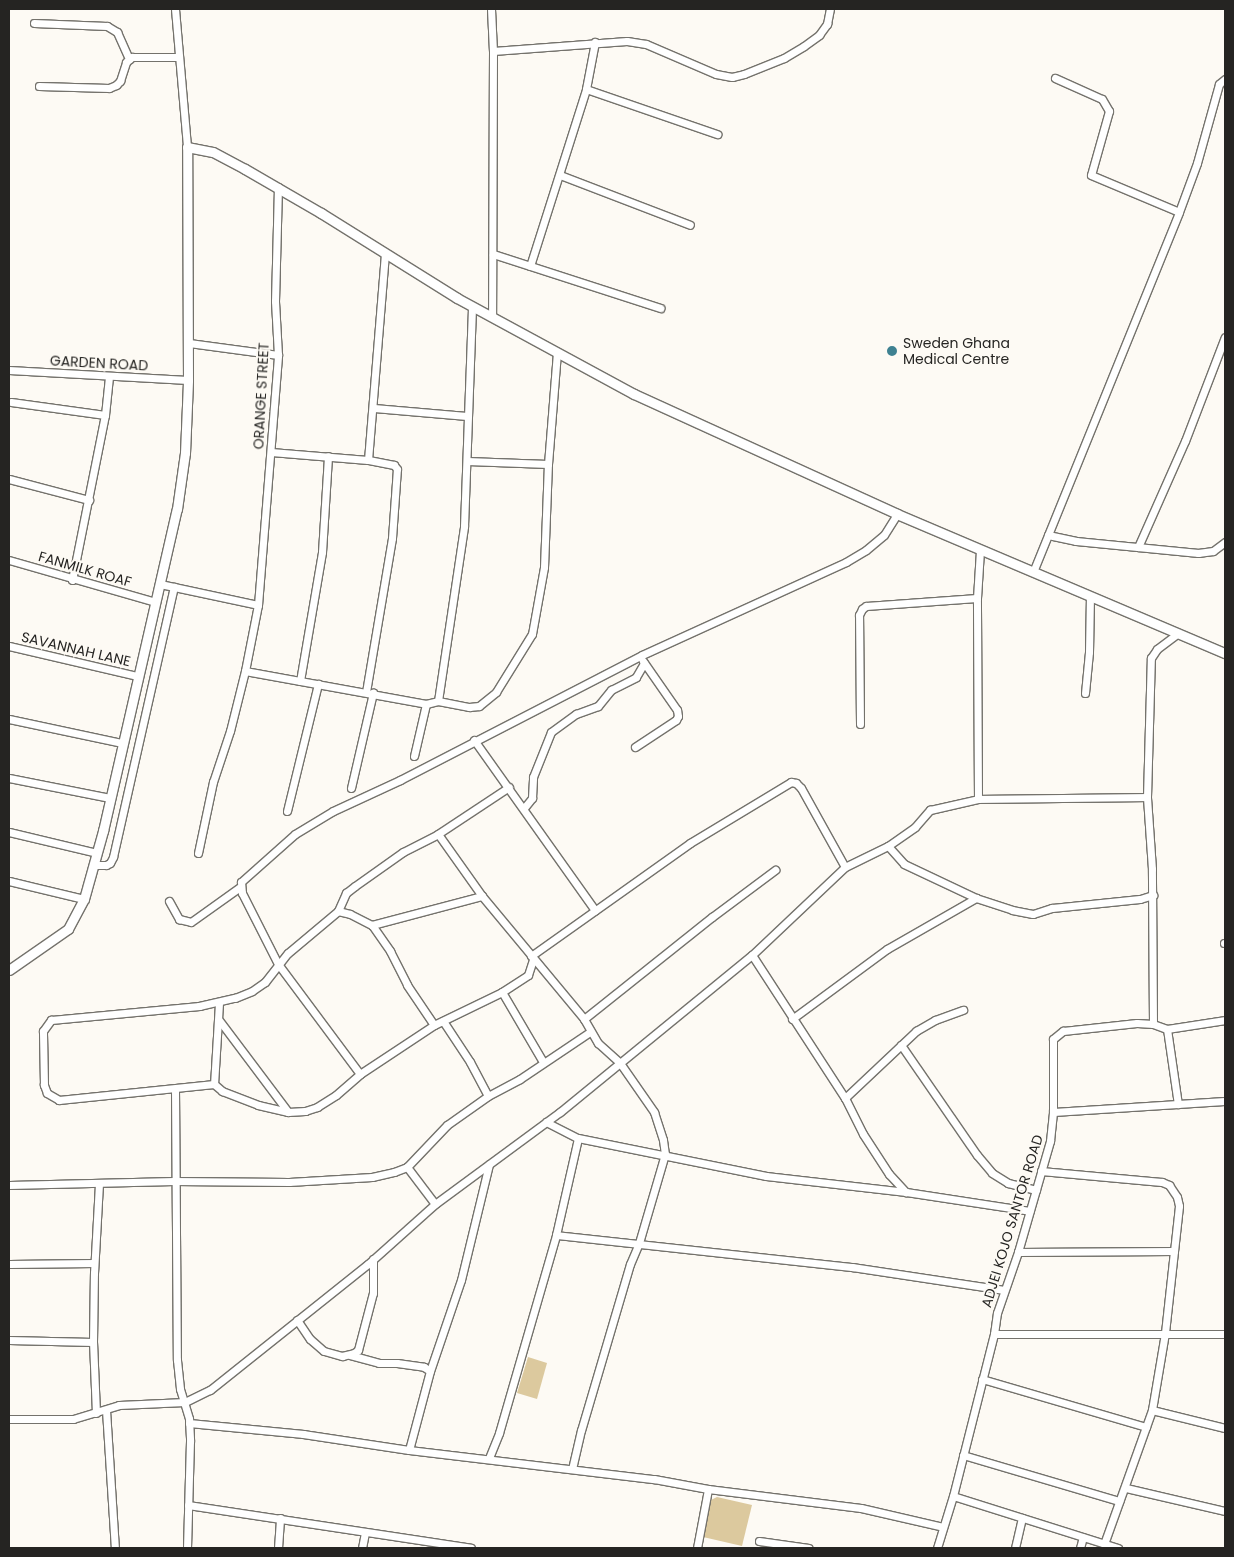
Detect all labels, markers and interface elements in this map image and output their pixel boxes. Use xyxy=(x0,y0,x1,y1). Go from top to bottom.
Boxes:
place label: Sweden Ghana Medical Centre xyxy=(903,335,1010,368)
street label: ORANGE STREET xyxy=(250,342,272,450)
marker: Sweden Ghana Medical Centre xyxy=(885,344,899,358)
street label: GARDEN ROAD xyxy=(49,352,149,374)
street label: FANMILK ROAF xyxy=(37,548,133,590)
street label: SAVANNAH LANE xyxy=(20,628,132,670)
street label: ADJEI KOJO SANTOR ROAD xyxy=(978,1133,1046,1309)

